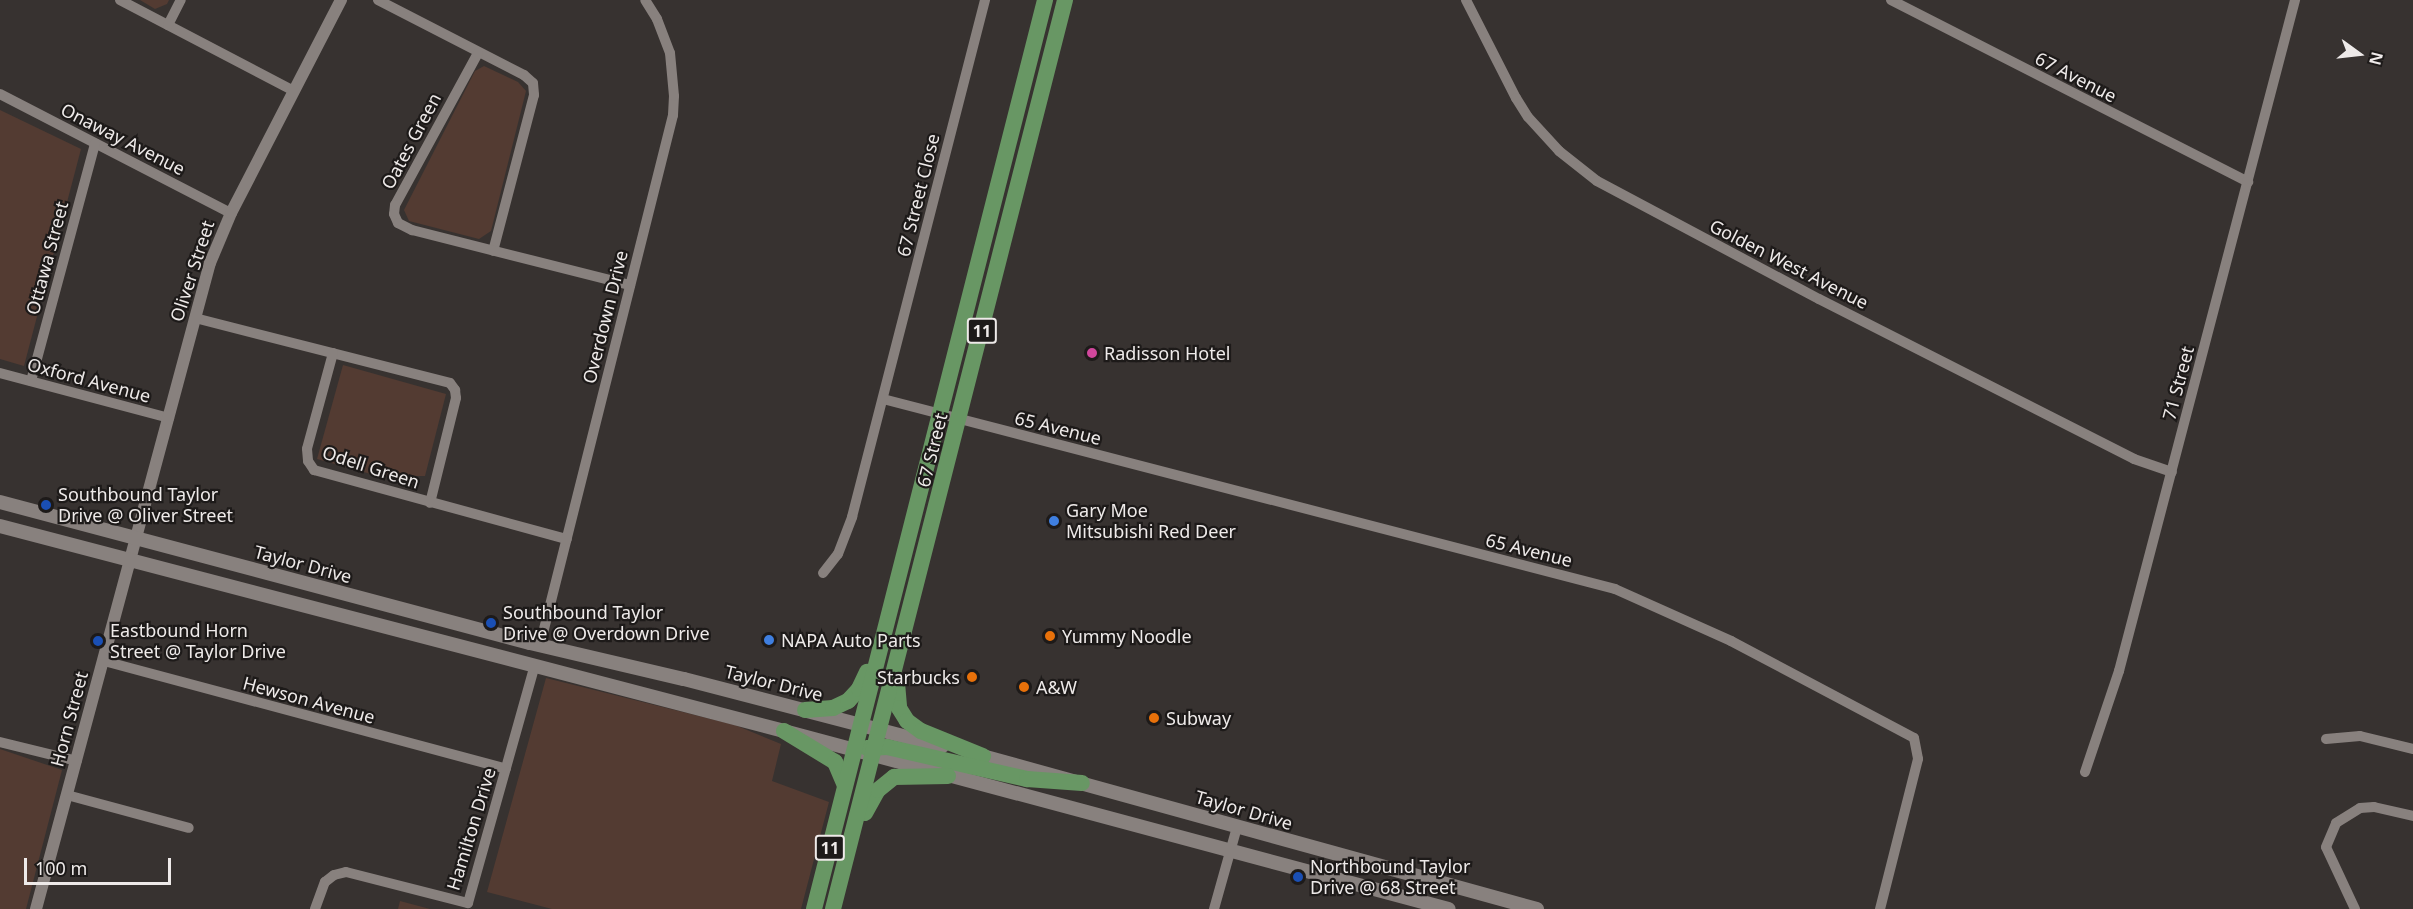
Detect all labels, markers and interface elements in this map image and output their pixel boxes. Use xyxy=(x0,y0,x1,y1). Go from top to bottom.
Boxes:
north arrow xyxy=(2329,24,2389,84)
street label: 67 Avenue xyxy=(2032,47,2120,107)
text: N xyxy=(2364,50,2389,68)
street label: Oates Green xyxy=(377,89,445,193)
street label: Onaway Avenue xyxy=(57,98,189,180)
street label: 67 Street Close xyxy=(892,131,944,259)
street label: Ottawa Street xyxy=(22,199,72,317)
street label: Golden West Avenue xyxy=(1706,215,1872,313)
street label: Oliver Street xyxy=(166,218,218,324)
street label: Overdown Drive xyxy=(578,248,632,386)
road number: 11 xyxy=(966,318,998,344)
place label: Radisson Hotel xyxy=(1104,342,1230,364)
street label: 71 Street xyxy=(2158,344,2198,422)
marker: Radisson Hotel xyxy=(1085,346,1099,360)
street label: Oxford Avenue xyxy=(25,353,153,407)
street label: 65 Avenue xyxy=(1012,407,1104,449)
street label: 67 Street xyxy=(912,411,952,489)
street label: Odell Green xyxy=(320,441,422,493)
place label: Southbound Taylor Drive @ Oliver Street xyxy=(58,484,233,526)
marker: Southbound Taylor Drive @ Oliver Street xyxy=(39,498,53,512)
place label: Gary Moe Mitsubishi Red Deer xyxy=(1066,500,1236,542)
marker: Gary Moe Mitsubishi Red Deer xyxy=(1047,514,1061,528)
street label: 65 Avenue xyxy=(1483,529,1575,571)
street label: Taylor Drive xyxy=(252,541,354,587)
place label: Southbound Taylor Drive @ Overdown Drive xyxy=(503,602,710,644)
marker: Southbound Taylor Drive @ Overdown Drive xyxy=(484,616,498,630)
place label: Eastbound Horn Street @ Taylor Drive xyxy=(110,620,286,662)
place label: Yummy Noodle xyxy=(1062,625,1192,647)
place label: NAPA Auto Parts xyxy=(781,629,921,651)
marker: Yummy Noodle xyxy=(1043,629,1057,643)
marker: NAPA Auto Parts xyxy=(762,633,776,647)
marker: Eastbound Horn Street @ Taylor Drive xyxy=(91,634,105,648)
street label: Taylor Drive xyxy=(723,660,825,706)
place label: Starbucks xyxy=(877,666,960,688)
street label: Horn Street xyxy=(46,669,92,769)
marker: Starbucks xyxy=(965,670,979,684)
street label: Hewson Avenue xyxy=(241,672,377,728)
place label: A&W xyxy=(1036,676,1077,698)
marker: A&W xyxy=(1017,680,1031,694)
place label: Subway xyxy=(1166,707,1231,729)
marker: Subway xyxy=(1147,711,1161,725)
street label: Hamilton Drive xyxy=(442,765,500,893)
street label: Taylor Drive xyxy=(1193,786,1295,834)
road number: 11 xyxy=(814,835,846,861)
scale bar xyxy=(27,846,174,884)
text: 100 m xyxy=(35,856,87,880)
place label: Northbound Taylor Drive @ 68 Street xyxy=(1310,856,1470,898)
marker: Northbound Taylor Drive @ 68 Street xyxy=(1291,870,1305,884)

